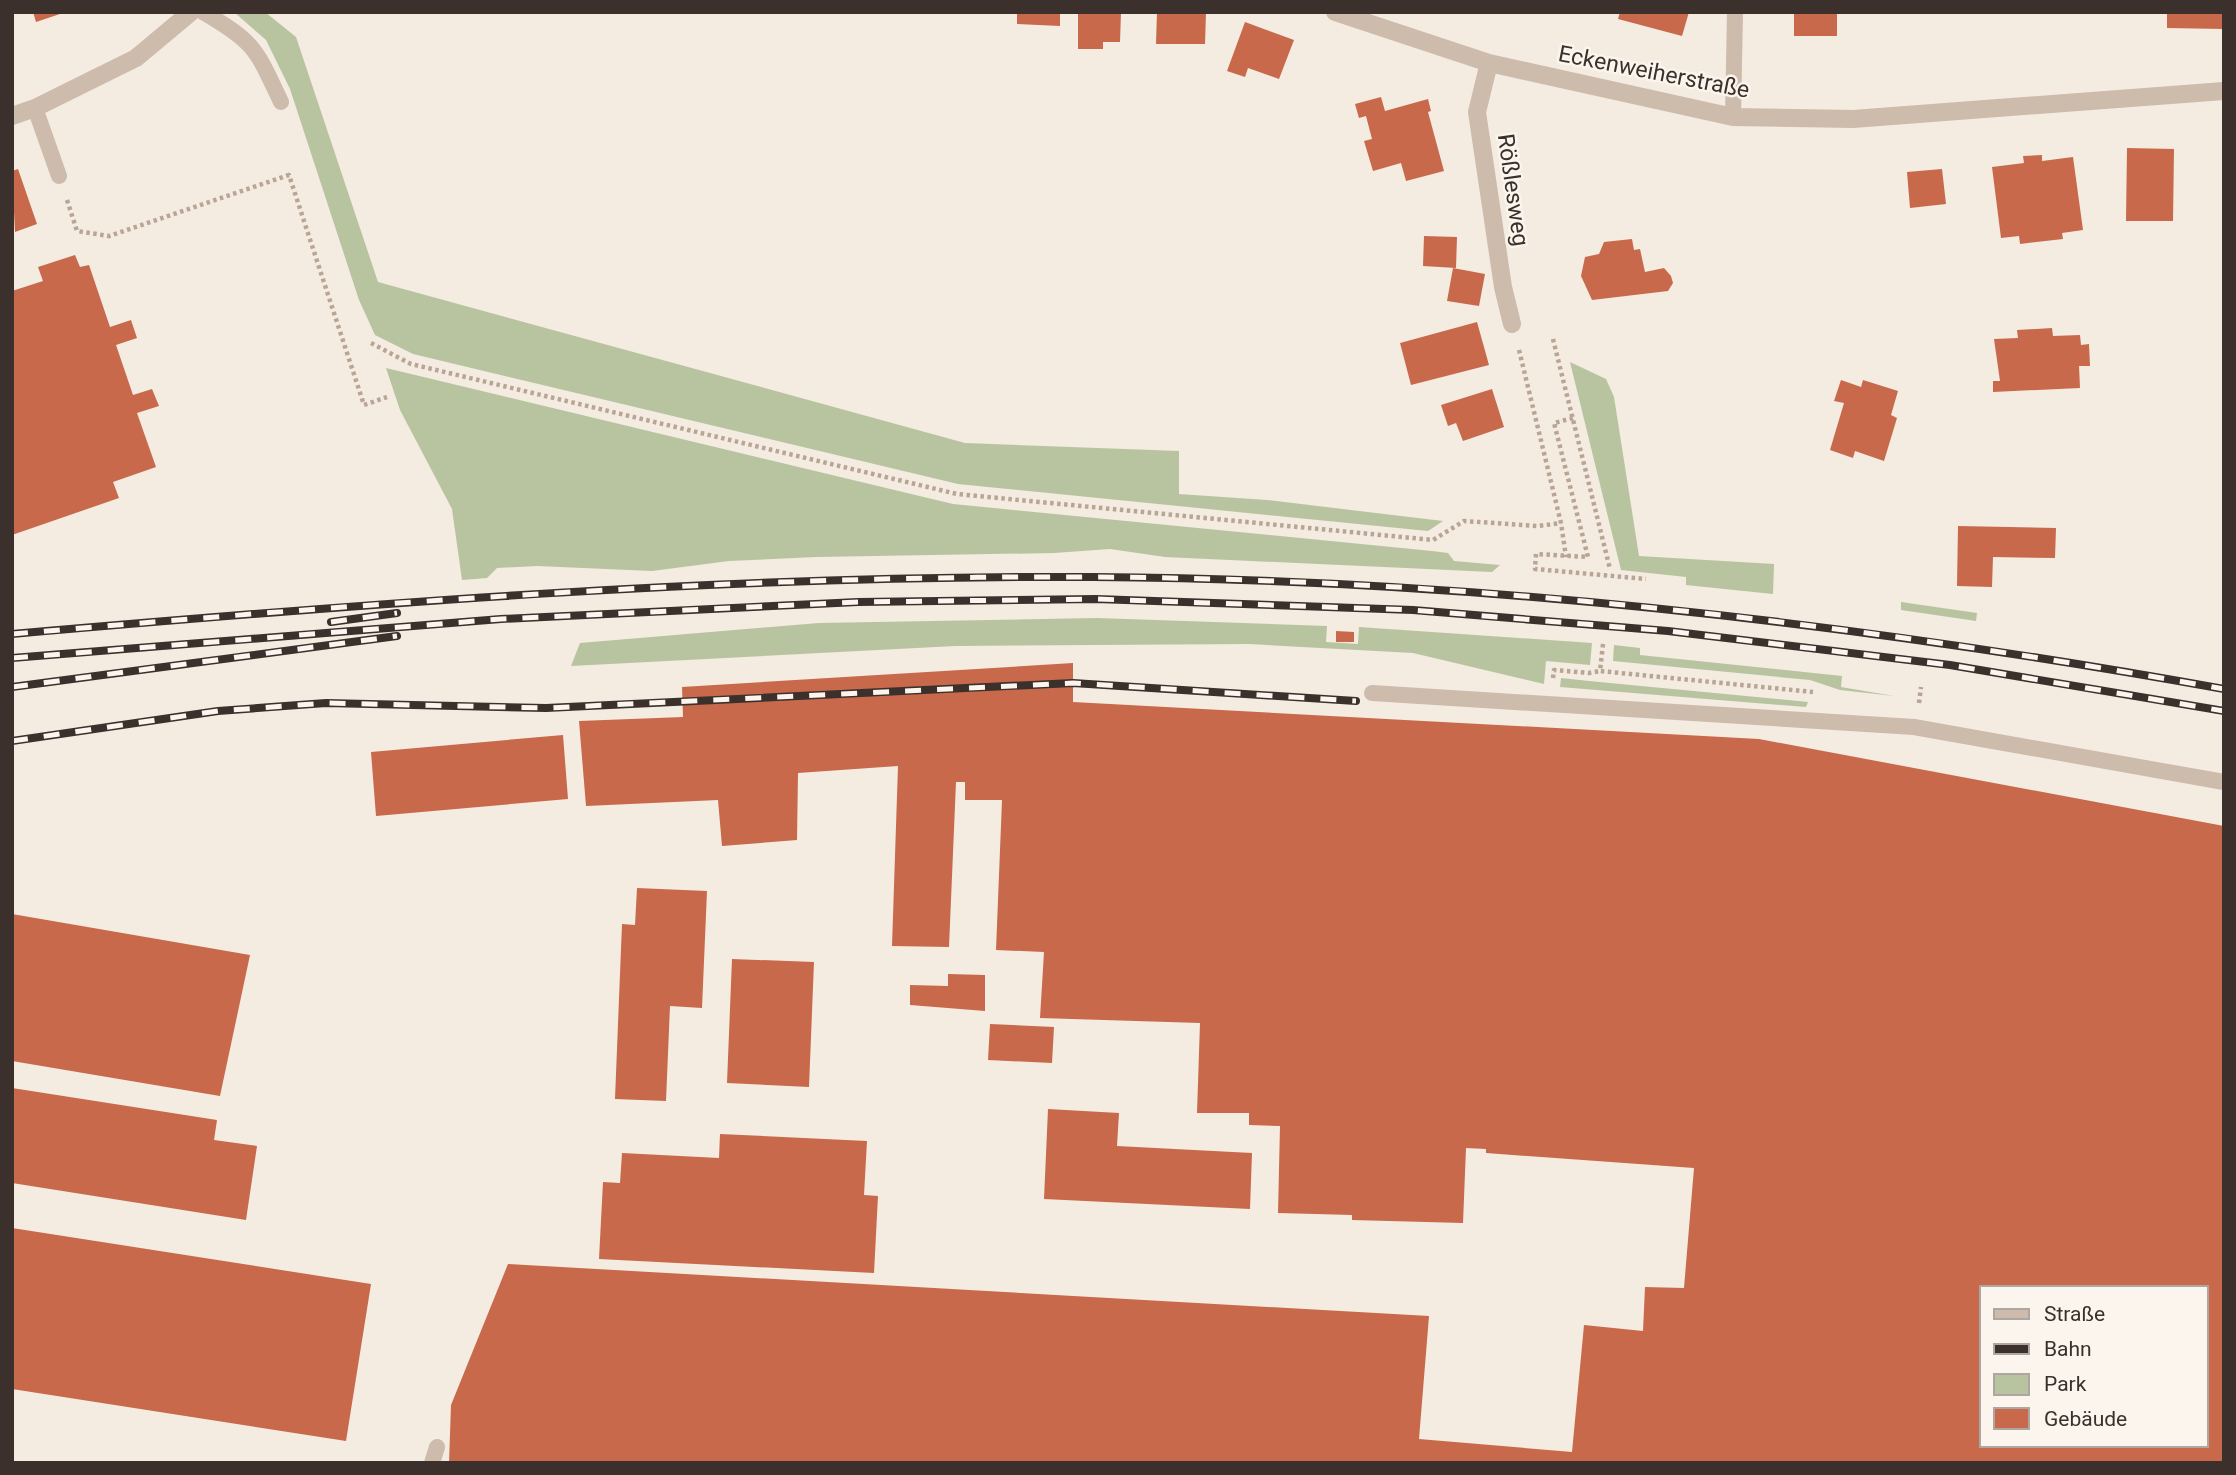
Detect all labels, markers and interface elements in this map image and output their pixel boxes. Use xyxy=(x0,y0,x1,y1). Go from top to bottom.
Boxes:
street label: Eckenweiherstraße xyxy=(1556,40,1752,104)
street label: Rößlesweg xyxy=(1492,132,1534,248)
legend xyxy=(1980,1286,2208,1447)
text: Straße xyxy=(2044,1302,2105,1326)
text: Bahn xyxy=(2044,1337,2092,1361)
text: Park xyxy=(2044,1372,2087,1396)
text: Gebäude xyxy=(2044,1407,2127,1431)

